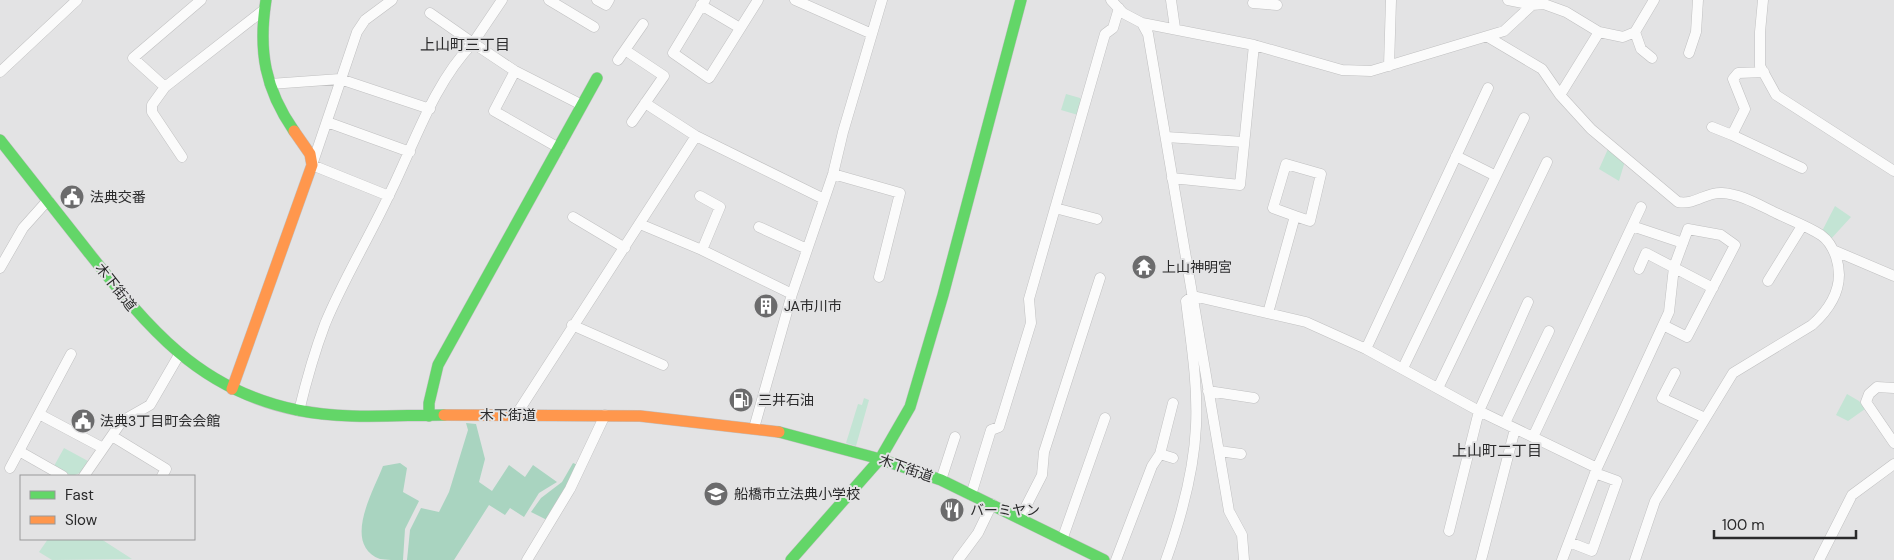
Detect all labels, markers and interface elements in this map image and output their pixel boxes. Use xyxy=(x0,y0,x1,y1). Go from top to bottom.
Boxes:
district label: 上山町三丁目 xyxy=(420,35,510,55)
public building icon: 法典交番 xyxy=(59,184,85,210)
place label: 法典交番 xyxy=(90,188,146,206)
temple icon: 上山神明宮 xyxy=(1131,254,1157,280)
place label: 上山神明宮 xyxy=(1162,258,1232,276)
street label: 木下街道 xyxy=(92,259,140,315)
building icon: JA市川市 xyxy=(753,293,779,319)
place label: JA市川市 xyxy=(784,297,842,315)
fuel station icon: 三井石油 xyxy=(728,387,754,413)
place label: 三井石油 xyxy=(758,391,814,409)
street label: 木下街道 xyxy=(480,406,536,424)
public building icon: 法典3丁目町会会館 xyxy=(70,408,96,434)
place label: 法典3丁目町会会館 xyxy=(100,412,220,430)
district label: 上山町二丁目 xyxy=(1452,441,1542,461)
street label: 木下街道 xyxy=(877,450,935,486)
legend xyxy=(20,475,195,540)
school or university icon: 船橋市立法典小学校 xyxy=(703,481,729,507)
text: Fast xyxy=(65,485,94,505)
place label: 船橋市立法典小学校 xyxy=(734,485,860,503)
restaurant icon: バーミヤン xyxy=(939,497,965,523)
place label: バーミヤン xyxy=(970,501,1040,519)
scale bar xyxy=(1714,508,1856,540)
text: Slow xyxy=(65,510,98,530)
text: 100 m xyxy=(1722,515,1765,535)

